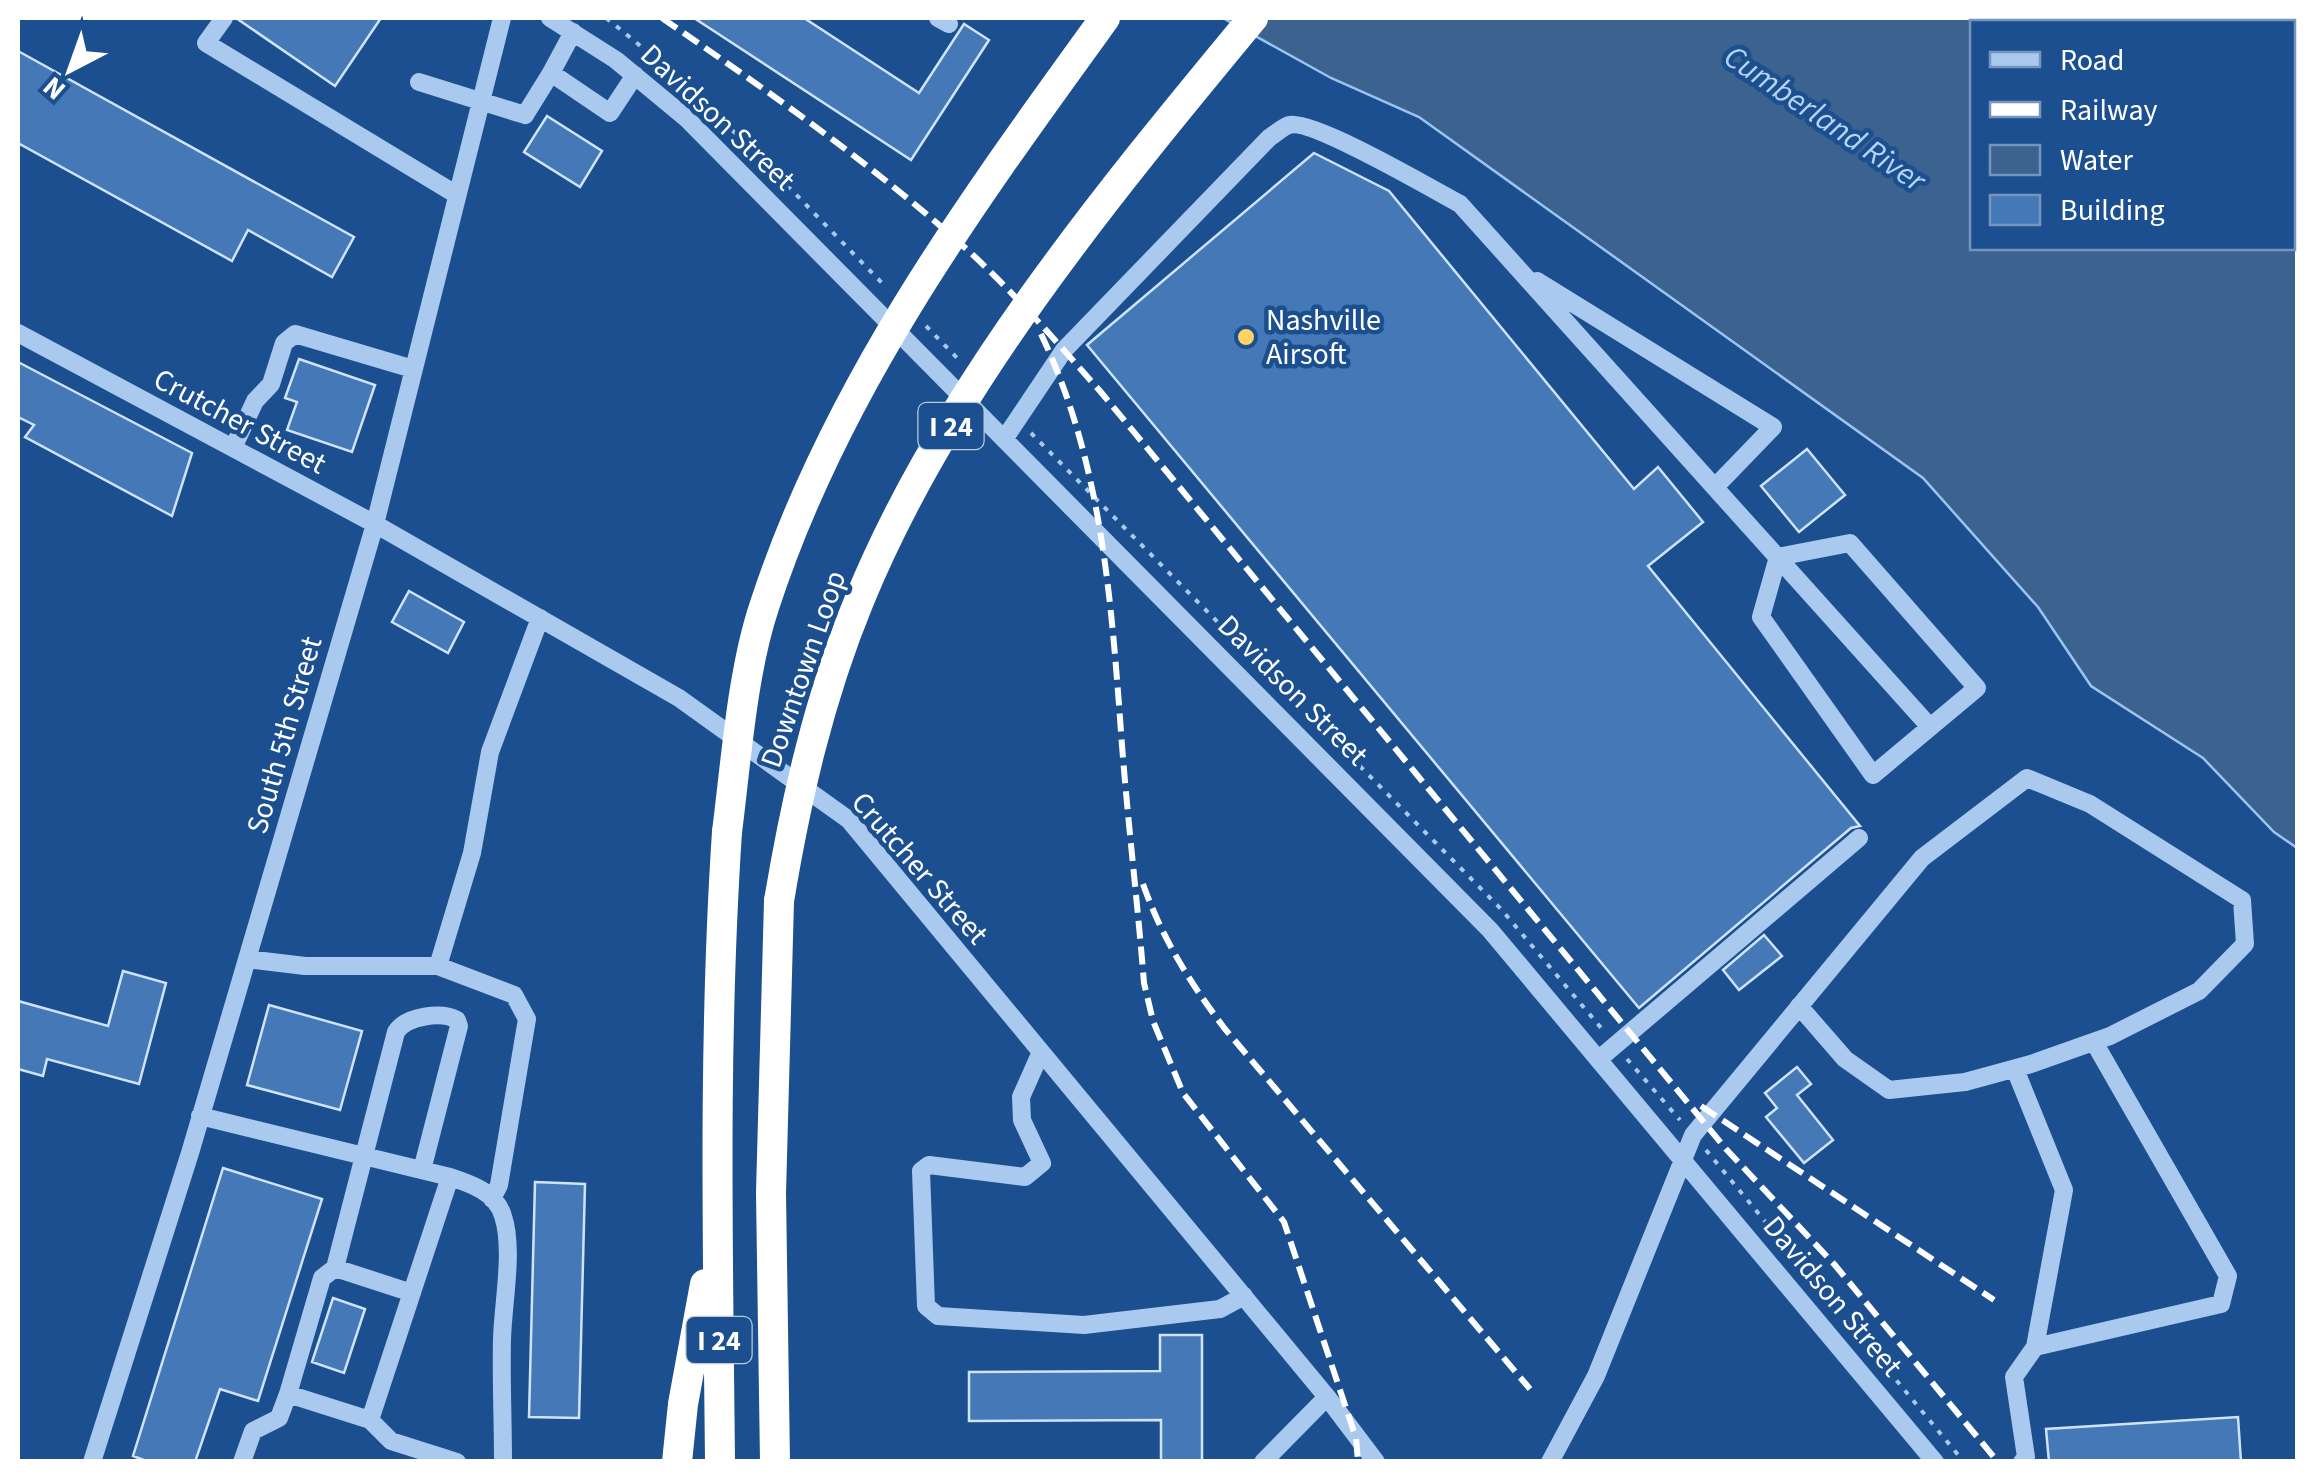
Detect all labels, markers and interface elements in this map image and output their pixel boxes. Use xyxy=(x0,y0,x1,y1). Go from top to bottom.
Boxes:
north arrow xyxy=(20,20,120,120)
legend xyxy=(1970,20,2295,250)
street label: Davidson Street xyxy=(631,34,805,201)
water label: Cumberland River xyxy=(1714,34,1936,205)
text: Road xyxy=(2060,39,2124,82)
text: N xyxy=(34,67,74,109)
text: Railway xyxy=(2060,89,2158,132)
text: Water xyxy=(2060,139,2133,182)
text: Building xyxy=(2060,189,2165,232)
place label: Nashville Airsoft xyxy=(1266,299,1381,376)
marker: Nashville Airsoft xyxy=(1235,326,1257,348)
street label: Crutcher Street xyxy=(146,358,334,485)
road number: I 24 xyxy=(918,403,984,449)
street label: Downtown Loop xyxy=(750,565,857,773)
street label: Davidson Street xyxy=(1207,605,1378,776)
street label: South 5th Street xyxy=(236,631,333,839)
street label: Crutcher Street xyxy=(841,783,998,954)
street label: Davidson Street xyxy=(1753,1207,1913,1386)
road number: I 24 xyxy=(686,1317,752,1363)

